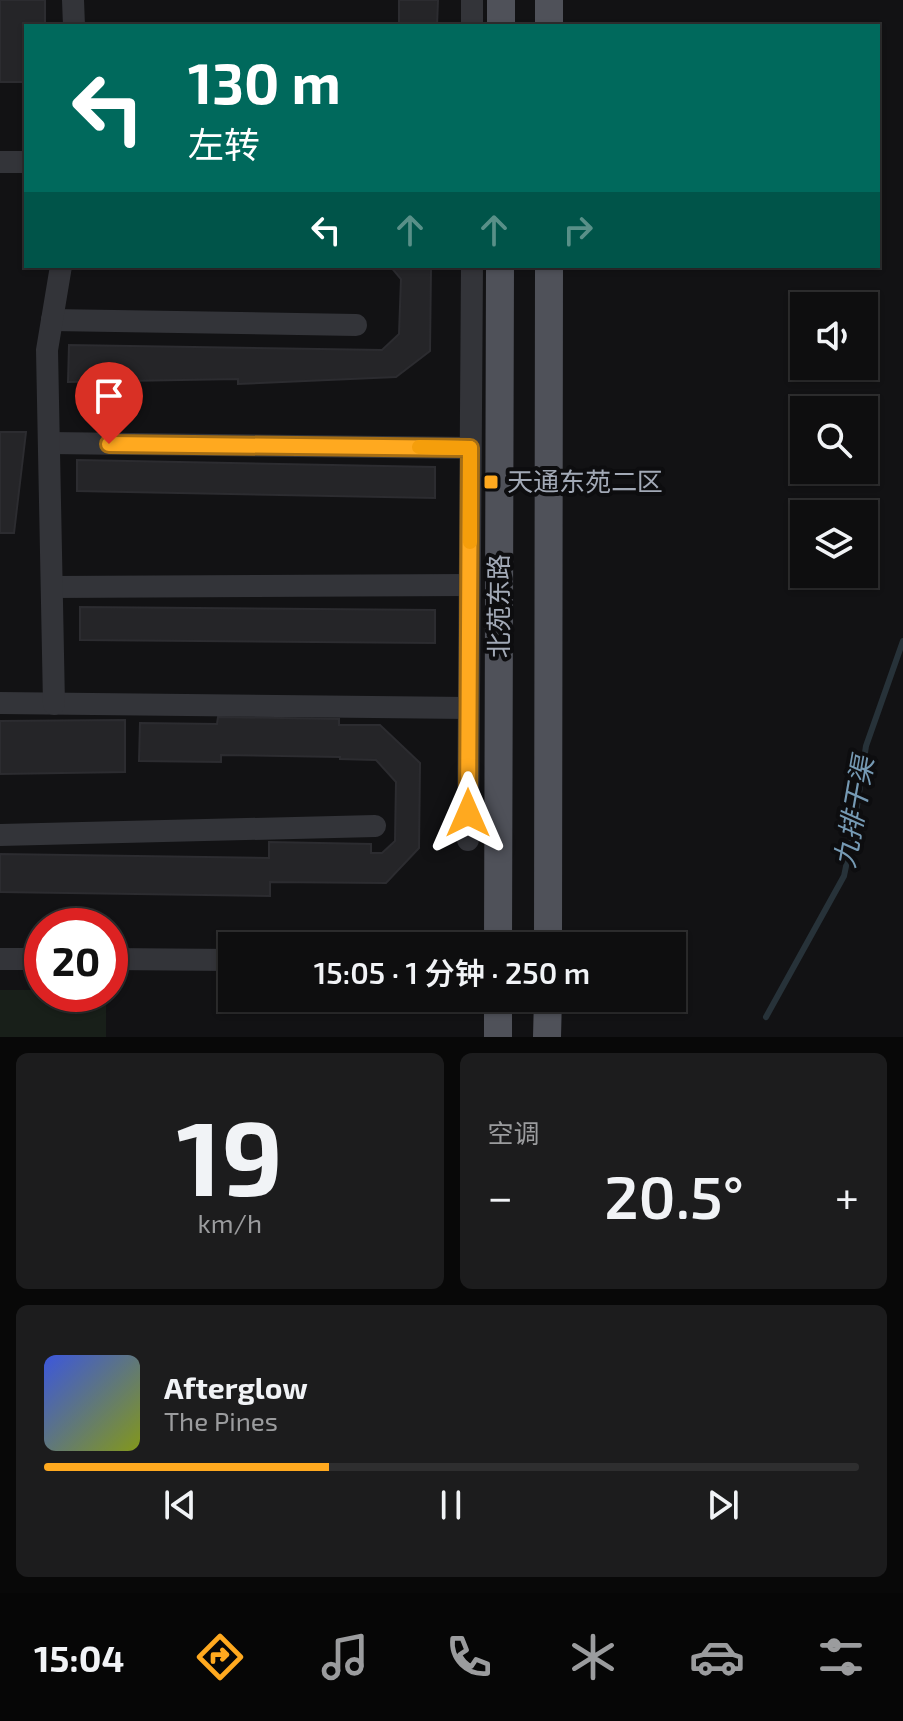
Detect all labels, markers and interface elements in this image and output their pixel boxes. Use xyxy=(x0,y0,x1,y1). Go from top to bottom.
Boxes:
text: 130 m xyxy=(188,48,341,115)
icon: left xyxy=(56,56,160,160)
text: 左转 xyxy=(188,122,260,165)
icon: left xyxy=(304,208,348,252)
icon: ahead xyxy=(388,208,432,252)
icon: ahead xyxy=(472,208,516,252)
icon: right xyxy=(556,208,600,252)
map controls xyxy=(790,292,878,588)
button: sound xyxy=(790,292,878,380)
pin xyxy=(75,362,143,444)
icon: arrive xyxy=(87,374,131,418)
button: search xyxy=(790,396,878,484)
place label: 天通东苑二区 xyxy=(507,465,663,496)
marker: 天通东苑二区 xyxy=(482,473,500,491)
button: layers xyxy=(790,500,878,588)
street label: 北苑东路 xyxy=(482,554,513,658)
water label: 九排干渠 xyxy=(827,750,880,870)
position arrow xyxy=(426,771,510,855)
speed limit sign: 20 xyxy=(24,908,128,1012)
text: 15:05 · 1 分钟 · 250 m xyxy=(314,954,590,990)
text: 19 xyxy=(177,1092,283,1217)
text: 空调 xyxy=(488,1117,540,1148)
text: 20.5° xyxy=(604,1159,744,1231)
text: − xyxy=(488,1169,513,1222)
text: + xyxy=(835,1169,859,1222)
text: km/h xyxy=(197,1207,262,1238)
text: Afterglow xyxy=(164,1369,308,1405)
text: The Pines xyxy=(164,1405,278,1436)
icon: previous xyxy=(158,1483,202,1527)
icon: pause xyxy=(429,1483,473,1527)
icon: next xyxy=(701,1483,745,1527)
icon: directions xyxy=(192,1629,248,1685)
icon: music xyxy=(317,1629,373,1685)
icon: phone xyxy=(441,1629,497,1685)
icon: climate xyxy=(565,1629,621,1685)
icon: car xyxy=(689,1629,745,1685)
icon: filters xyxy=(813,1629,869,1685)
text: 15:04 xyxy=(34,1636,124,1679)

